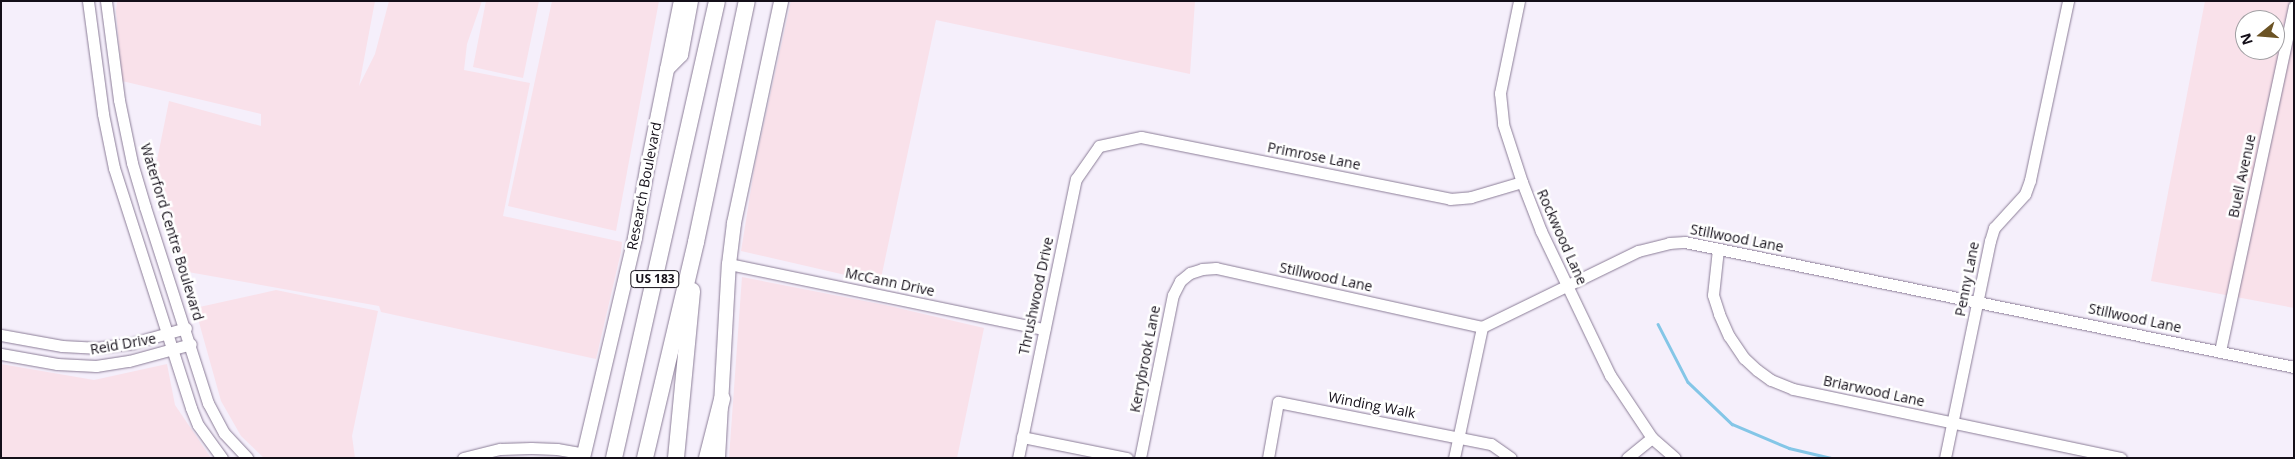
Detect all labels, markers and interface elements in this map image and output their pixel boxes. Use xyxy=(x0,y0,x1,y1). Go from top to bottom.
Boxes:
north arrow xyxy=(2235,10,2285,60)
text: N xyxy=(2235,31,2257,47)
street label: Research Boulevard xyxy=(623,121,665,251)
street label: Buell Avenue xyxy=(2225,133,2259,219)
street label: Primrose Lane xyxy=(1266,139,1362,173)
street label: Waterford Centre Boulevard xyxy=(137,141,207,323)
street label: Rockwood Lane xyxy=(1533,187,1591,287)
street label: Stillwood Lane xyxy=(1689,221,1785,255)
street label: Thrushwood Drive xyxy=(1015,236,1057,356)
street label: Penny Lane xyxy=(1952,240,1982,318)
street label: Stillwood Lane xyxy=(1278,259,1374,295)
street label: McCann Drive xyxy=(844,264,936,300)
road number: US 183 xyxy=(630,270,680,288)
street label: Stillwood Lane xyxy=(2087,300,2183,336)
street label: Kerrybrook Lane xyxy=(1126,304,1164,414)
street label: Reid Drive xyxy=(89,330,157,358)
street label: Briarwood Lane xyxy=(1822,372,1926,410)
street label: Winding Walk xyxy=(1327,388,1417,422)

